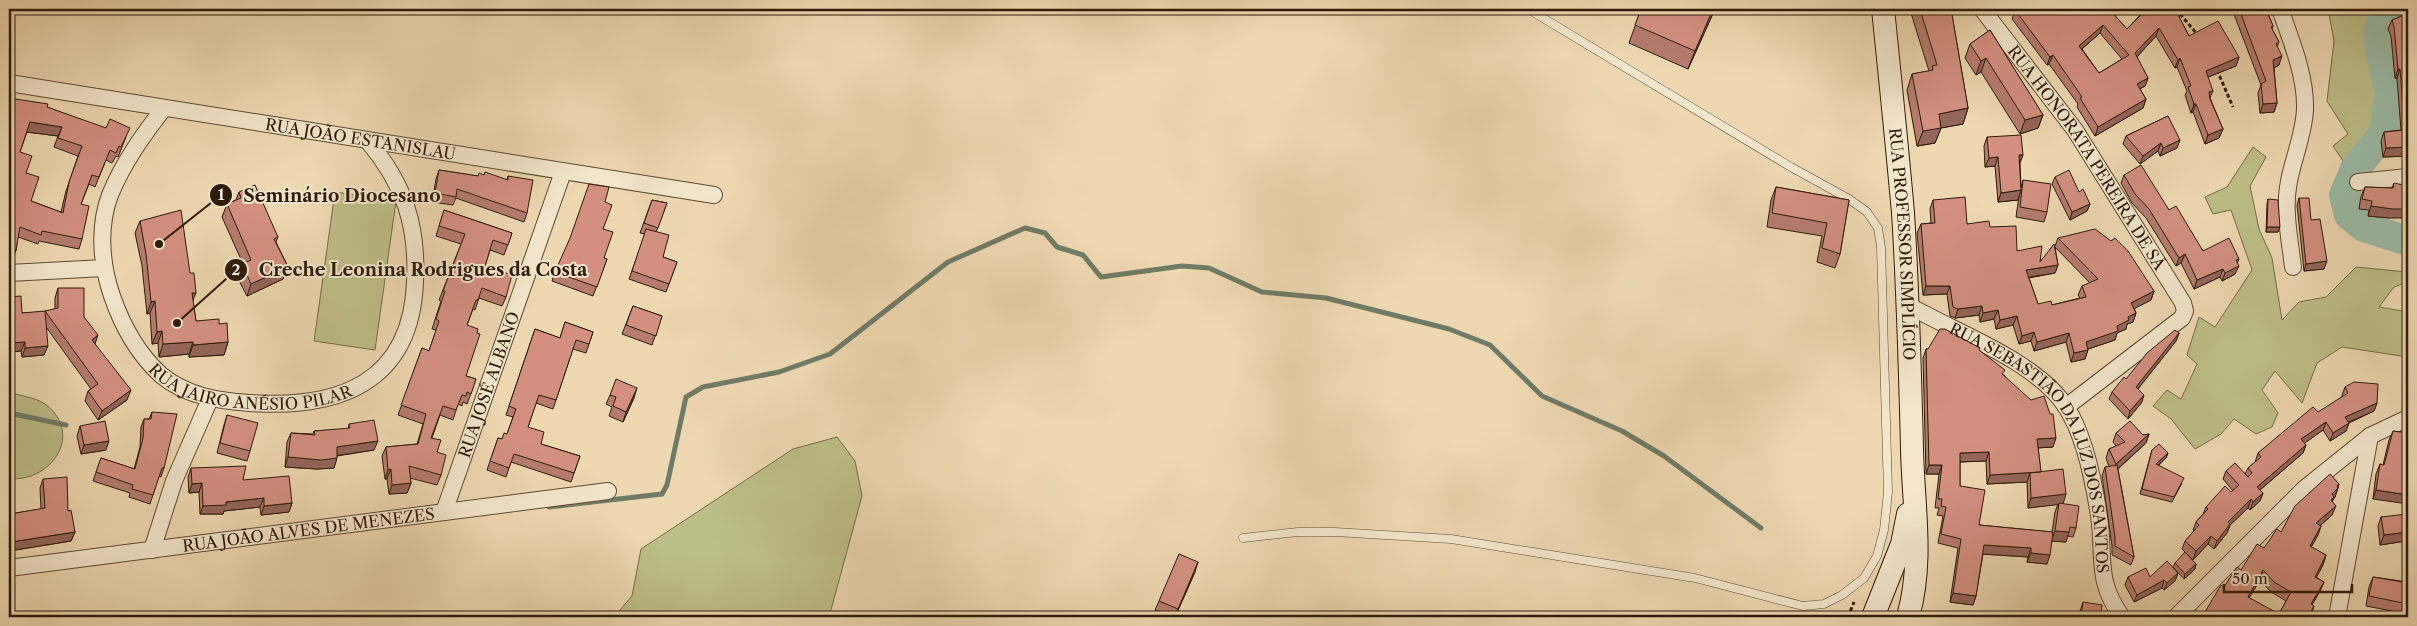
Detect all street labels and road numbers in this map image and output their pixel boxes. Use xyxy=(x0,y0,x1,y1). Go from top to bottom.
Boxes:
street label: RUA HONORATA PEREIRA DE SÁ xyxy=(2004,41,2170,275)
street label: RUA JOÃO ESTANISLAU xyxy=(264,114,457,164)
street label: RUA PROFESSOR SIMPLÍCIO xyxy=(1885,127,1920,361)
street label: RUA JOSÉ ALBANO xyxy=(454,309,523,460)
street label: RUA SEBASTIÃO DA LUZ DOS SANTOS xyxy=(1946,318,2113,574)
street label: RUA JAIRO ANÉSIO PILAR xyxy=(145,359,356,414)
street label: RUA JOÃO ALVES DE MENEZES xyxy=(181,503,436,556)

